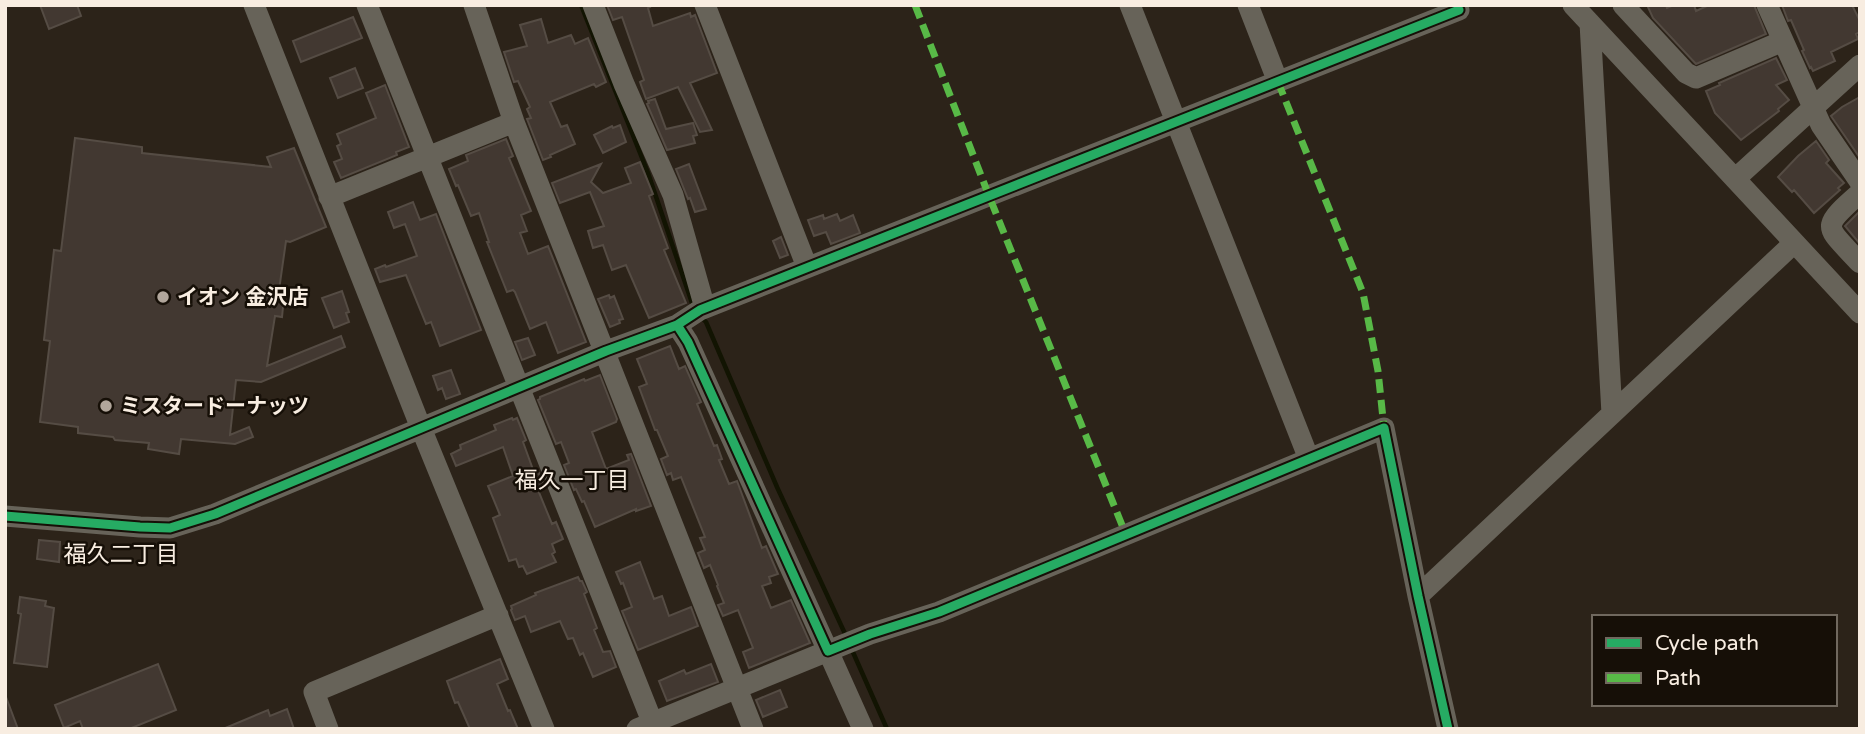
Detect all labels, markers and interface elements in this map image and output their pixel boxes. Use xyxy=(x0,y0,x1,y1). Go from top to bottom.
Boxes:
place label: イオン 金沢店 xyxy=(177,285,308,310)
marker: イオン 金沢店 xyxy=(155,289,171,305)
place label: ミスタードーナッツ xyxy=(120,394,309,419)
marker: ミスタードーナッツ xyxy=(98,398,114,414)
district label: 福久一丁目 xyxy=(515,467,630,495)
district label: 福久二丁目 xyxy=(64,541,179,569)
legend xyxy=(1592,615,1837,706)
text: Cycle path xyxy=(1655,631,1759,656)
text: Path xyxy=(1655,666,1701,691)

